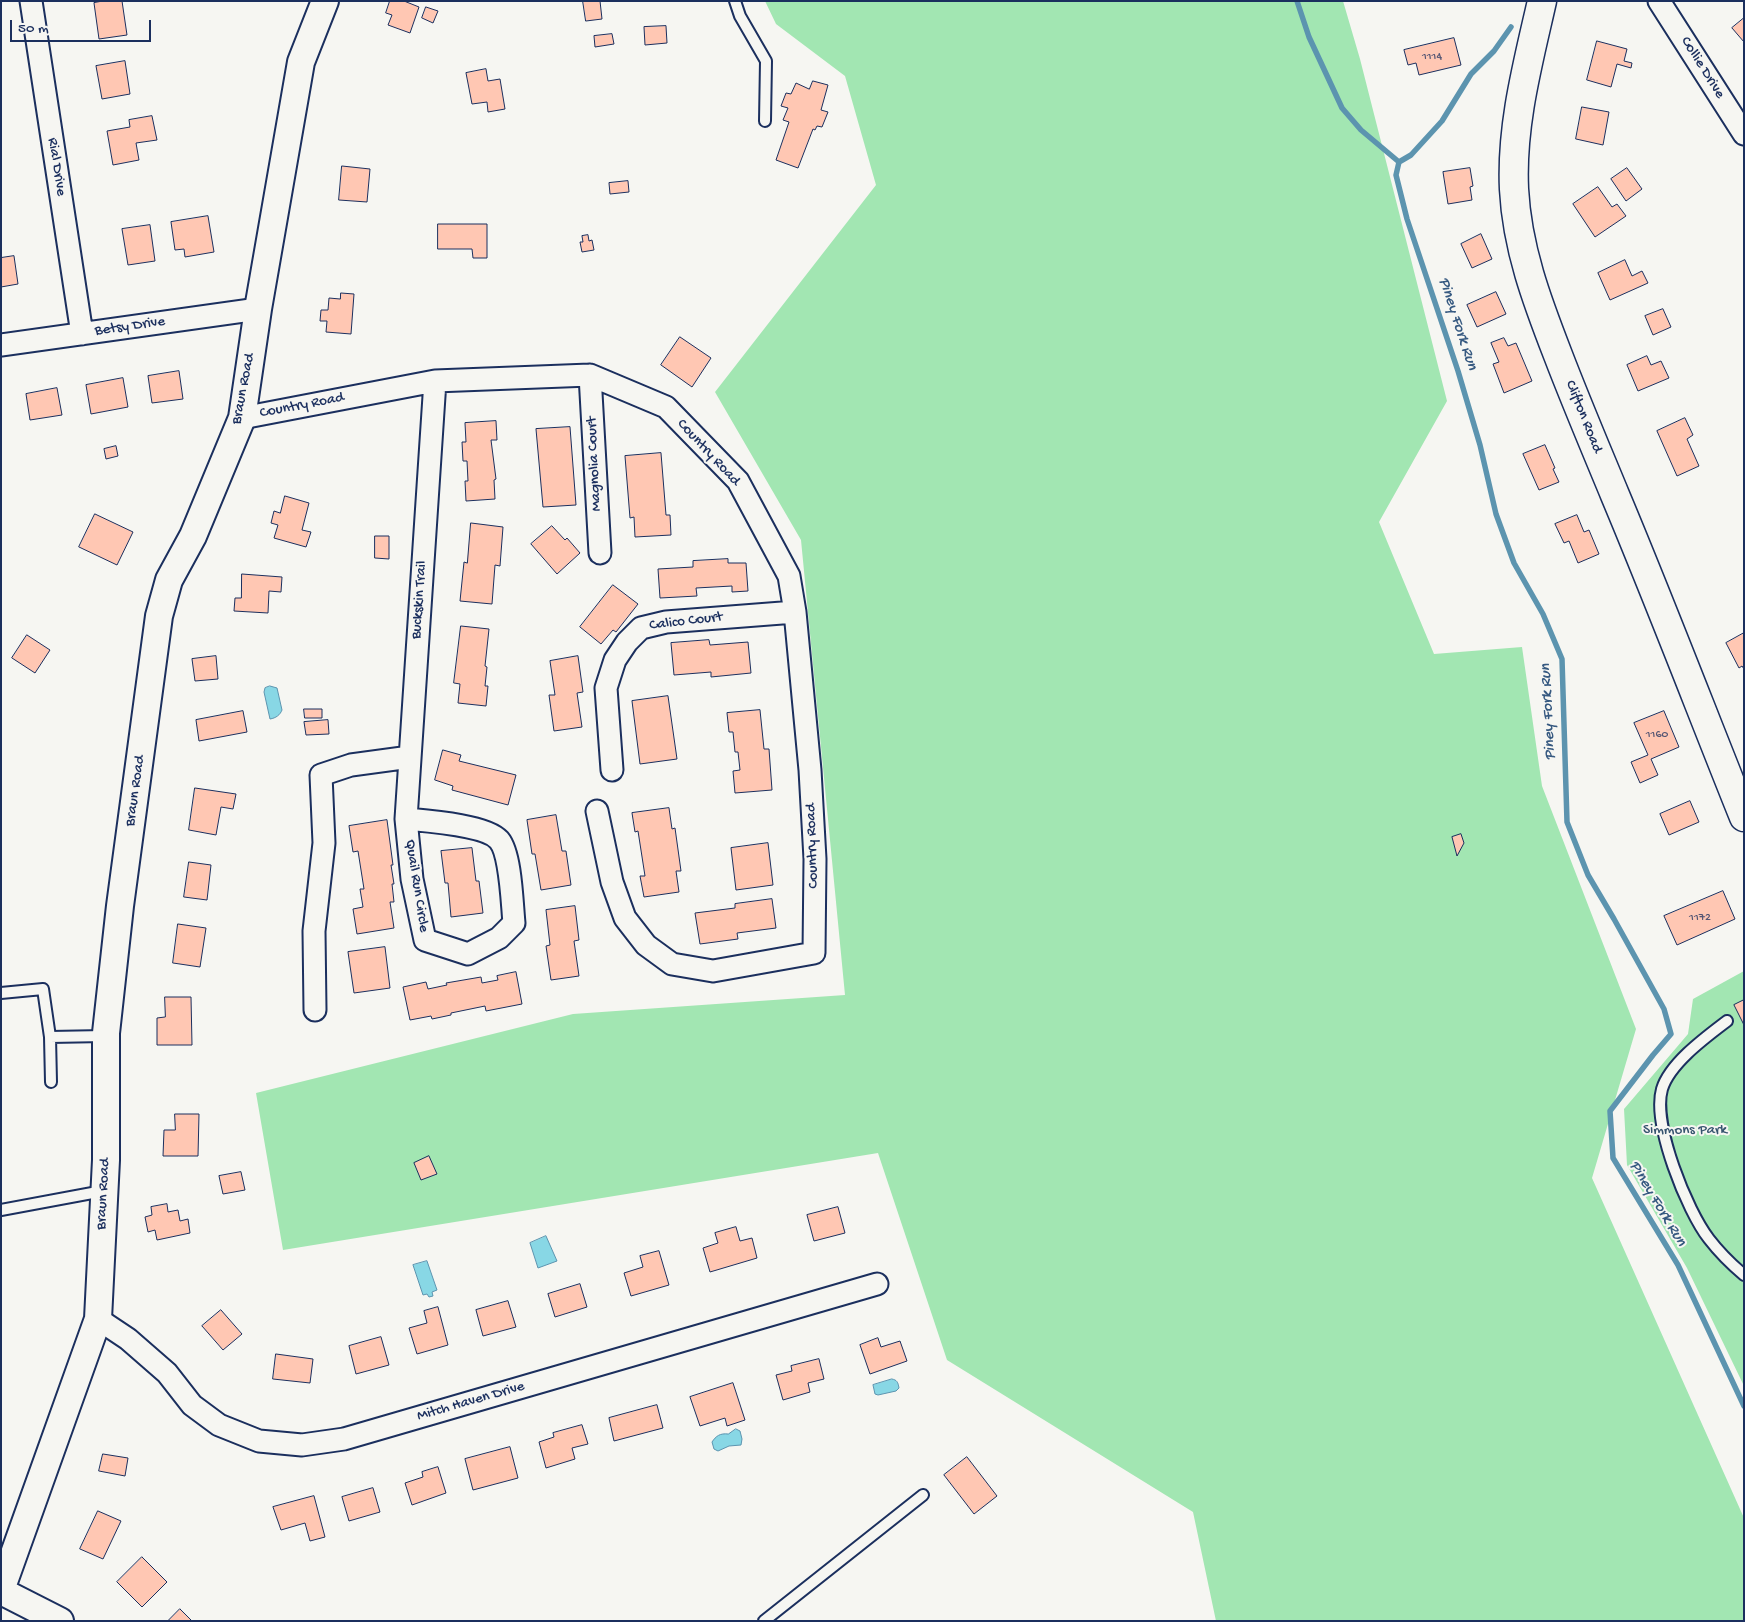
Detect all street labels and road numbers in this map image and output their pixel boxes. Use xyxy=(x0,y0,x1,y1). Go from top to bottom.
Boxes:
street label: Collie Drive xyxy=(1676,34,1728,102)
street label: Rial Drive xyxy=(42,136,70,198)
street label: Betsy Drive xyxy=(94,313,166,341)
street label: Braun Road xyxy=(228,352,260,426)
street label: Clifton Road xyxy=(1560,378,1606,456)
street label: Country Road xyxy=(258,389,346,423)
street label: Magnolia Court xyxy=(584,416,606,512)
street label: Country Road xyxy=(672,416,744,490)
street label: Buckskin Trail xyxy=(408,560,432,640)
street label: Calico Court xyxy=(648,609,724,635)
street label: Braun Road xyxy=(122,754,150,828)
street label: Country Road xyxy=(803,803,823,889)
street label: Quail Run Circle xyxy=(400,838,432,934)
street label: Braun Road xyxy=(93,1158,115,1230)
street label: Mitch Haven Drive xyxy=(415,1378,527,1426)

